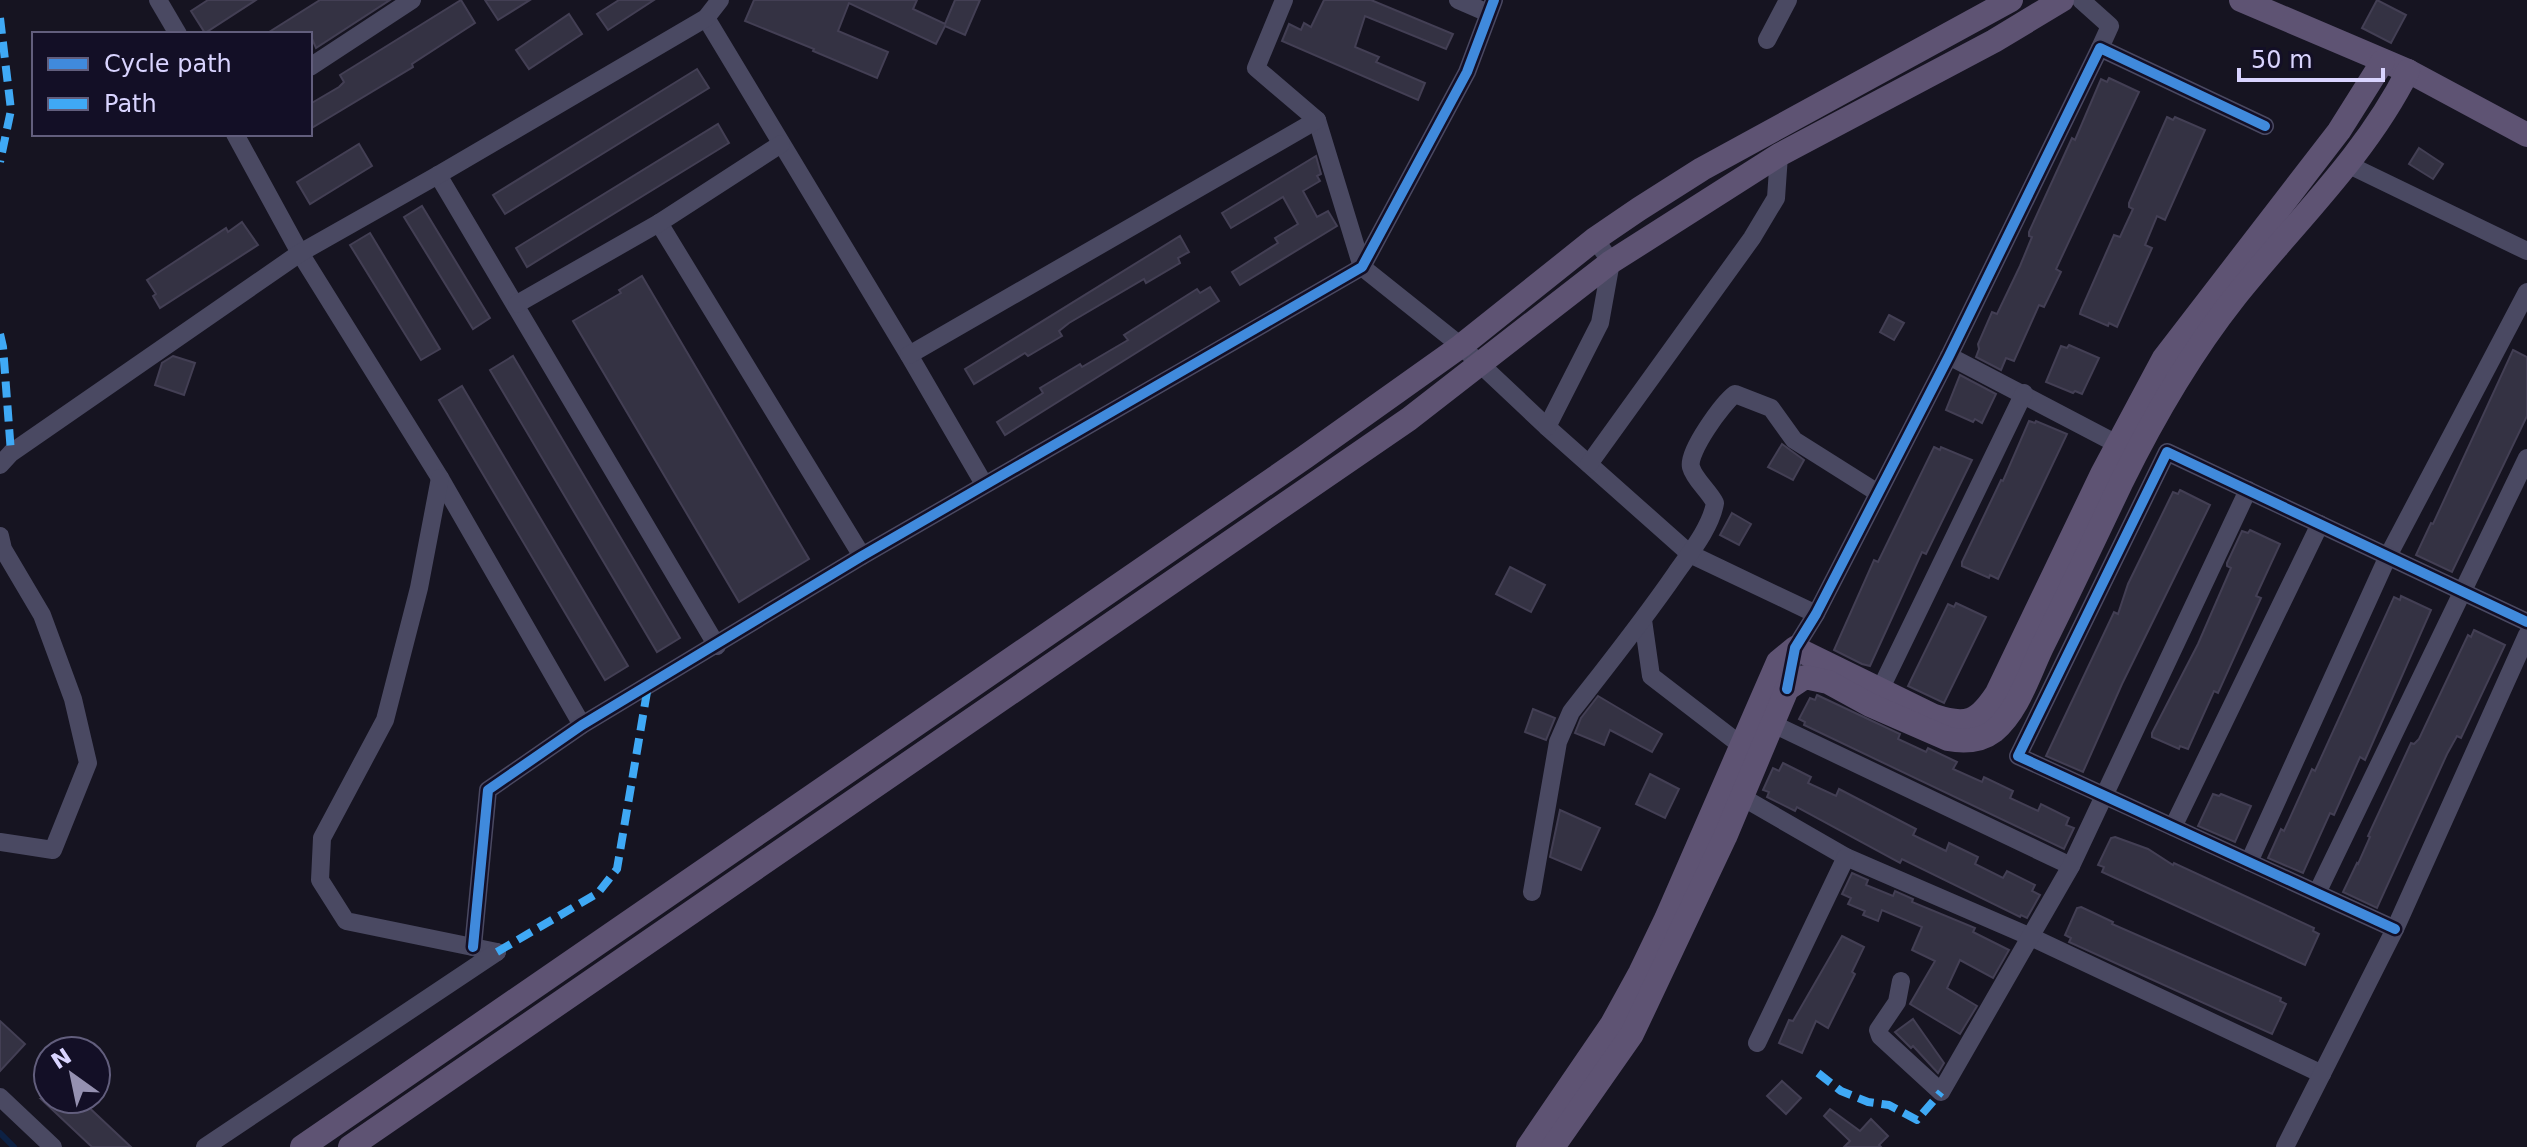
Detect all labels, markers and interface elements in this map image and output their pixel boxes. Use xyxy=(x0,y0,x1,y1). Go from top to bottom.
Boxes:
legend xyxy=(32,32,312,136)
scale bar xyxy=(2239,32,2383,82)
text: 50 m xyxy=(2251,46,2313,74)
text: Cycle path xyxy=(104,50,232,78)
text: Path xyxy=(104,90,157,118)
north arrow xyxy=(32,1035,112,1115)
text: N xyxy=(47,1043,76,1074)

